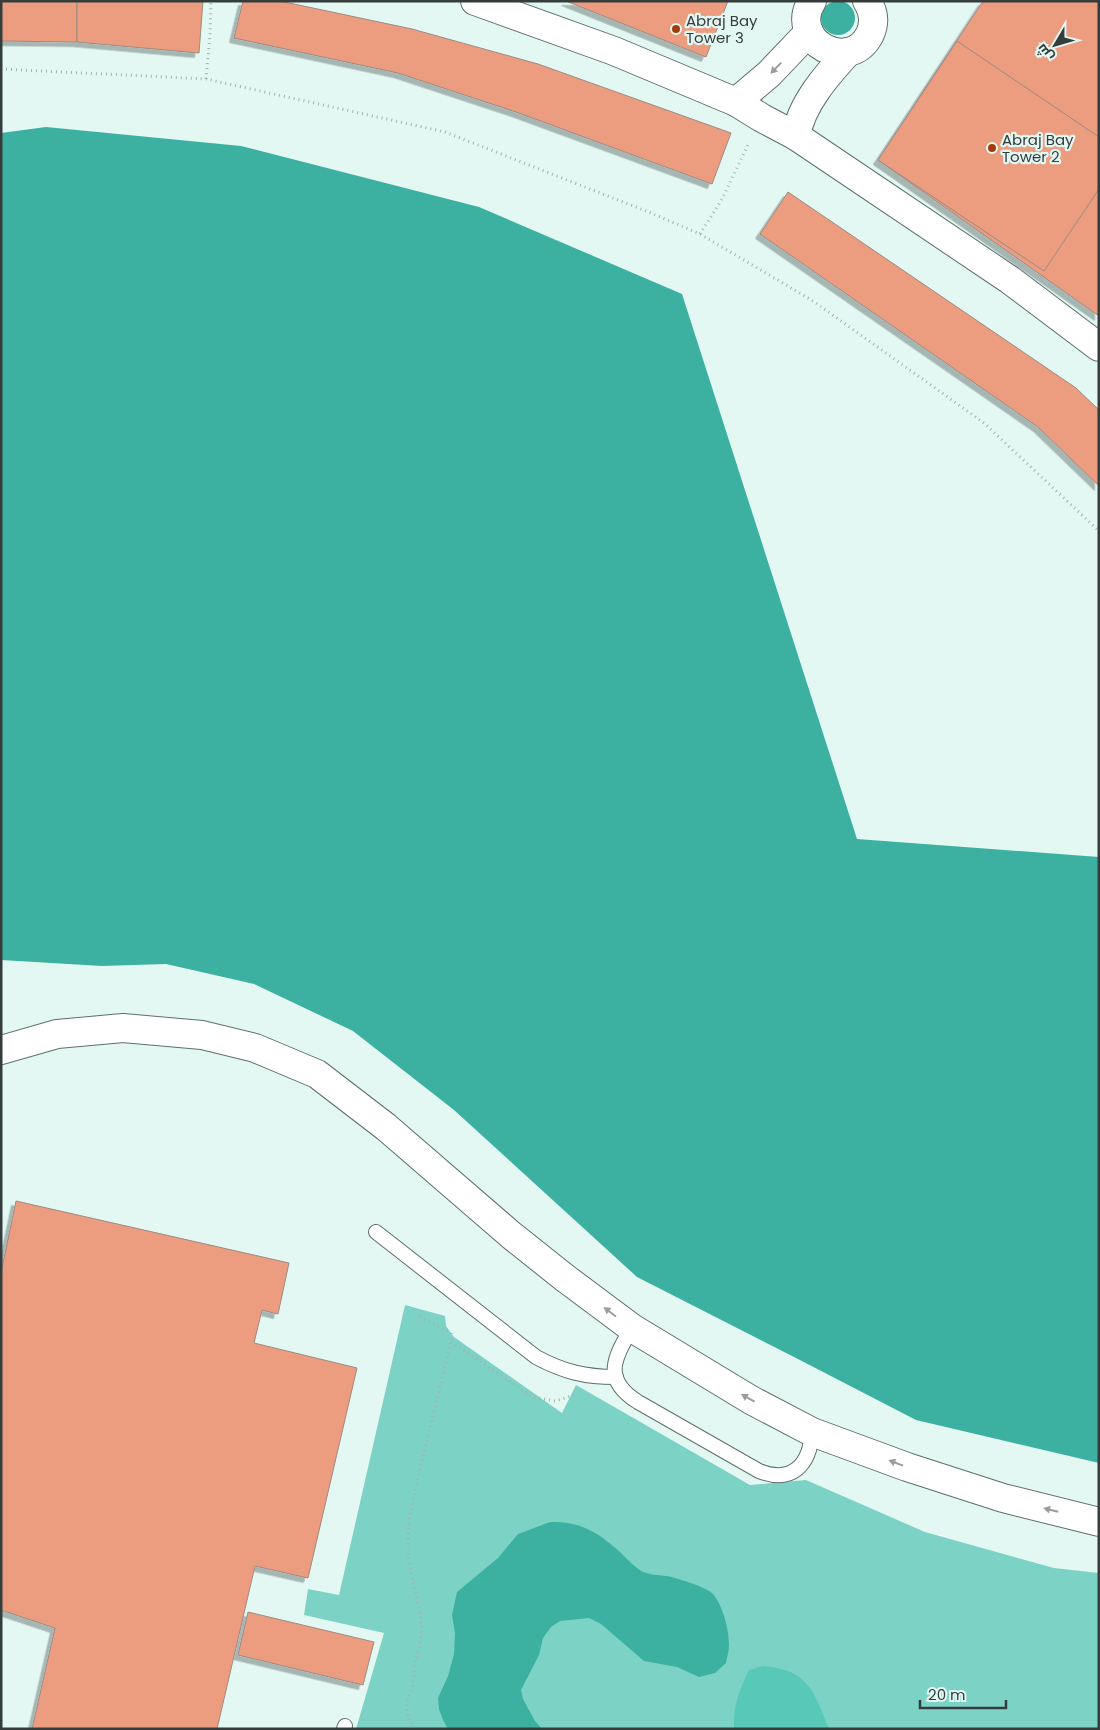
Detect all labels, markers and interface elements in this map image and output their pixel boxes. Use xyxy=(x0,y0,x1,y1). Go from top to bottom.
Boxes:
place label: Abraj Bay Tower 3 xyxy=(686,10,758,48)
north arrow xyxy=(1030,20,1080,70)
marker: Abraj Bay Tower 3 xyxy=(670,23,682,35)
text: ش xyxy=(1031,40,1058,66)
one-way arrow xyxy=(770,61,782,73)
place label: Abraj Bay Tower 2 xyxy=(1002,129,1074,167)
marker: Abraj Bay Tower 2 xyxy=(986,142,998,154)
one-way arrow xyxy=(604,1306,617,1317)
one-way arrow xyxy=(741,1393,754,1402)
one-way arrow xyxy=(888,1459,903,1467)
one-way arrow xyxy=(1044,1506,1059,1514)
scale bar xyxy=(920,1678,1006,1710)
text: 20 m xyxy=(928,1684,966,1705)

